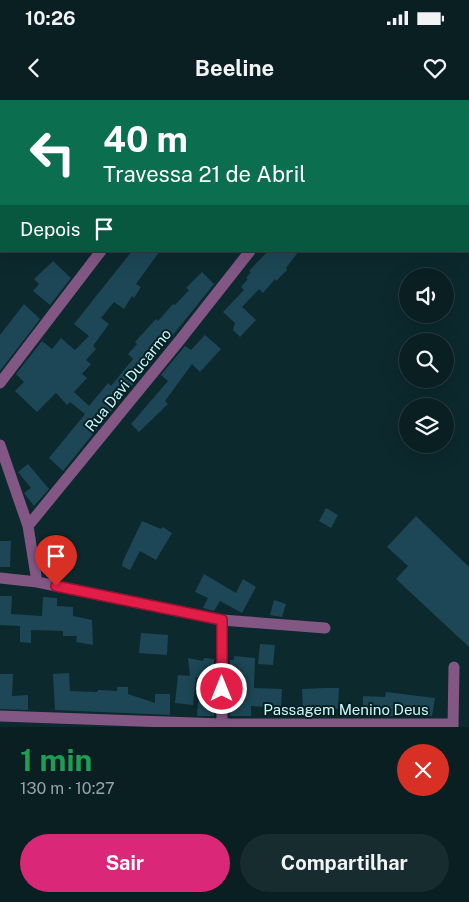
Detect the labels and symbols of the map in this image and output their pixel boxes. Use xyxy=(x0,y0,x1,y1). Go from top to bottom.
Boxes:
street label: Rua Davi Ducarmo xyxy=(81,325,175,435)
pin xyxy=(35,535,77,586)
position arrow xyxy=(195,662,247,714)
street label: Passagem Menino Deus xyxy=(263,701,429,718)

